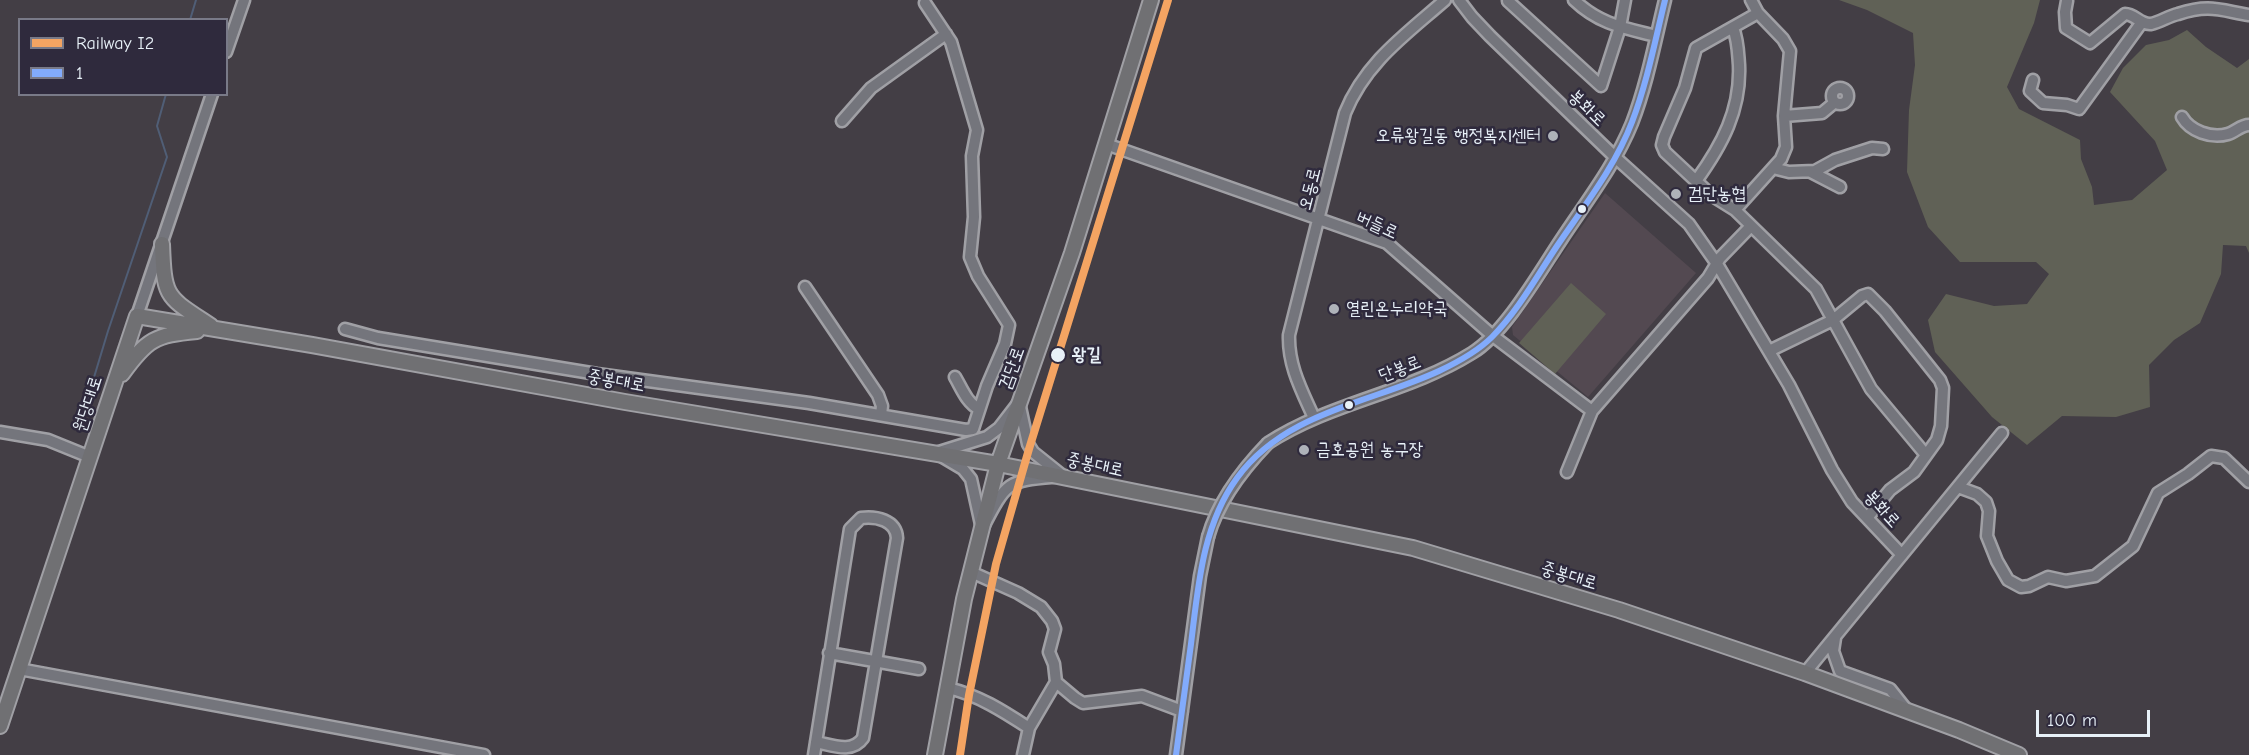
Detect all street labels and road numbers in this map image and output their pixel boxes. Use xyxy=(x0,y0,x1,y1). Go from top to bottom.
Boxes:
street label: 봉화로 xyxy=(1564,85,1610,131)
street label: 오동로 xyxy=(1294,165,1326,213)
street label: 버들로 xyxy=(1353,206,1401,244)
street label: 검단로 xyxy=(994,344,1030,392)
street label: 단봉로 xyxy=(1376,351,1424,387)
street label: 중봉대로 xyxy=(586,365,646,397)
street label: 원당대로 xyxy=(69,373,107,435)
street label: 중봉대로 xyxy=(1064,448,1126,482)
street label: 봉화로 xyxy=(1859,486,1905,532)
street label: 중봉대로 xyxy=(1538,557,1600,595)

